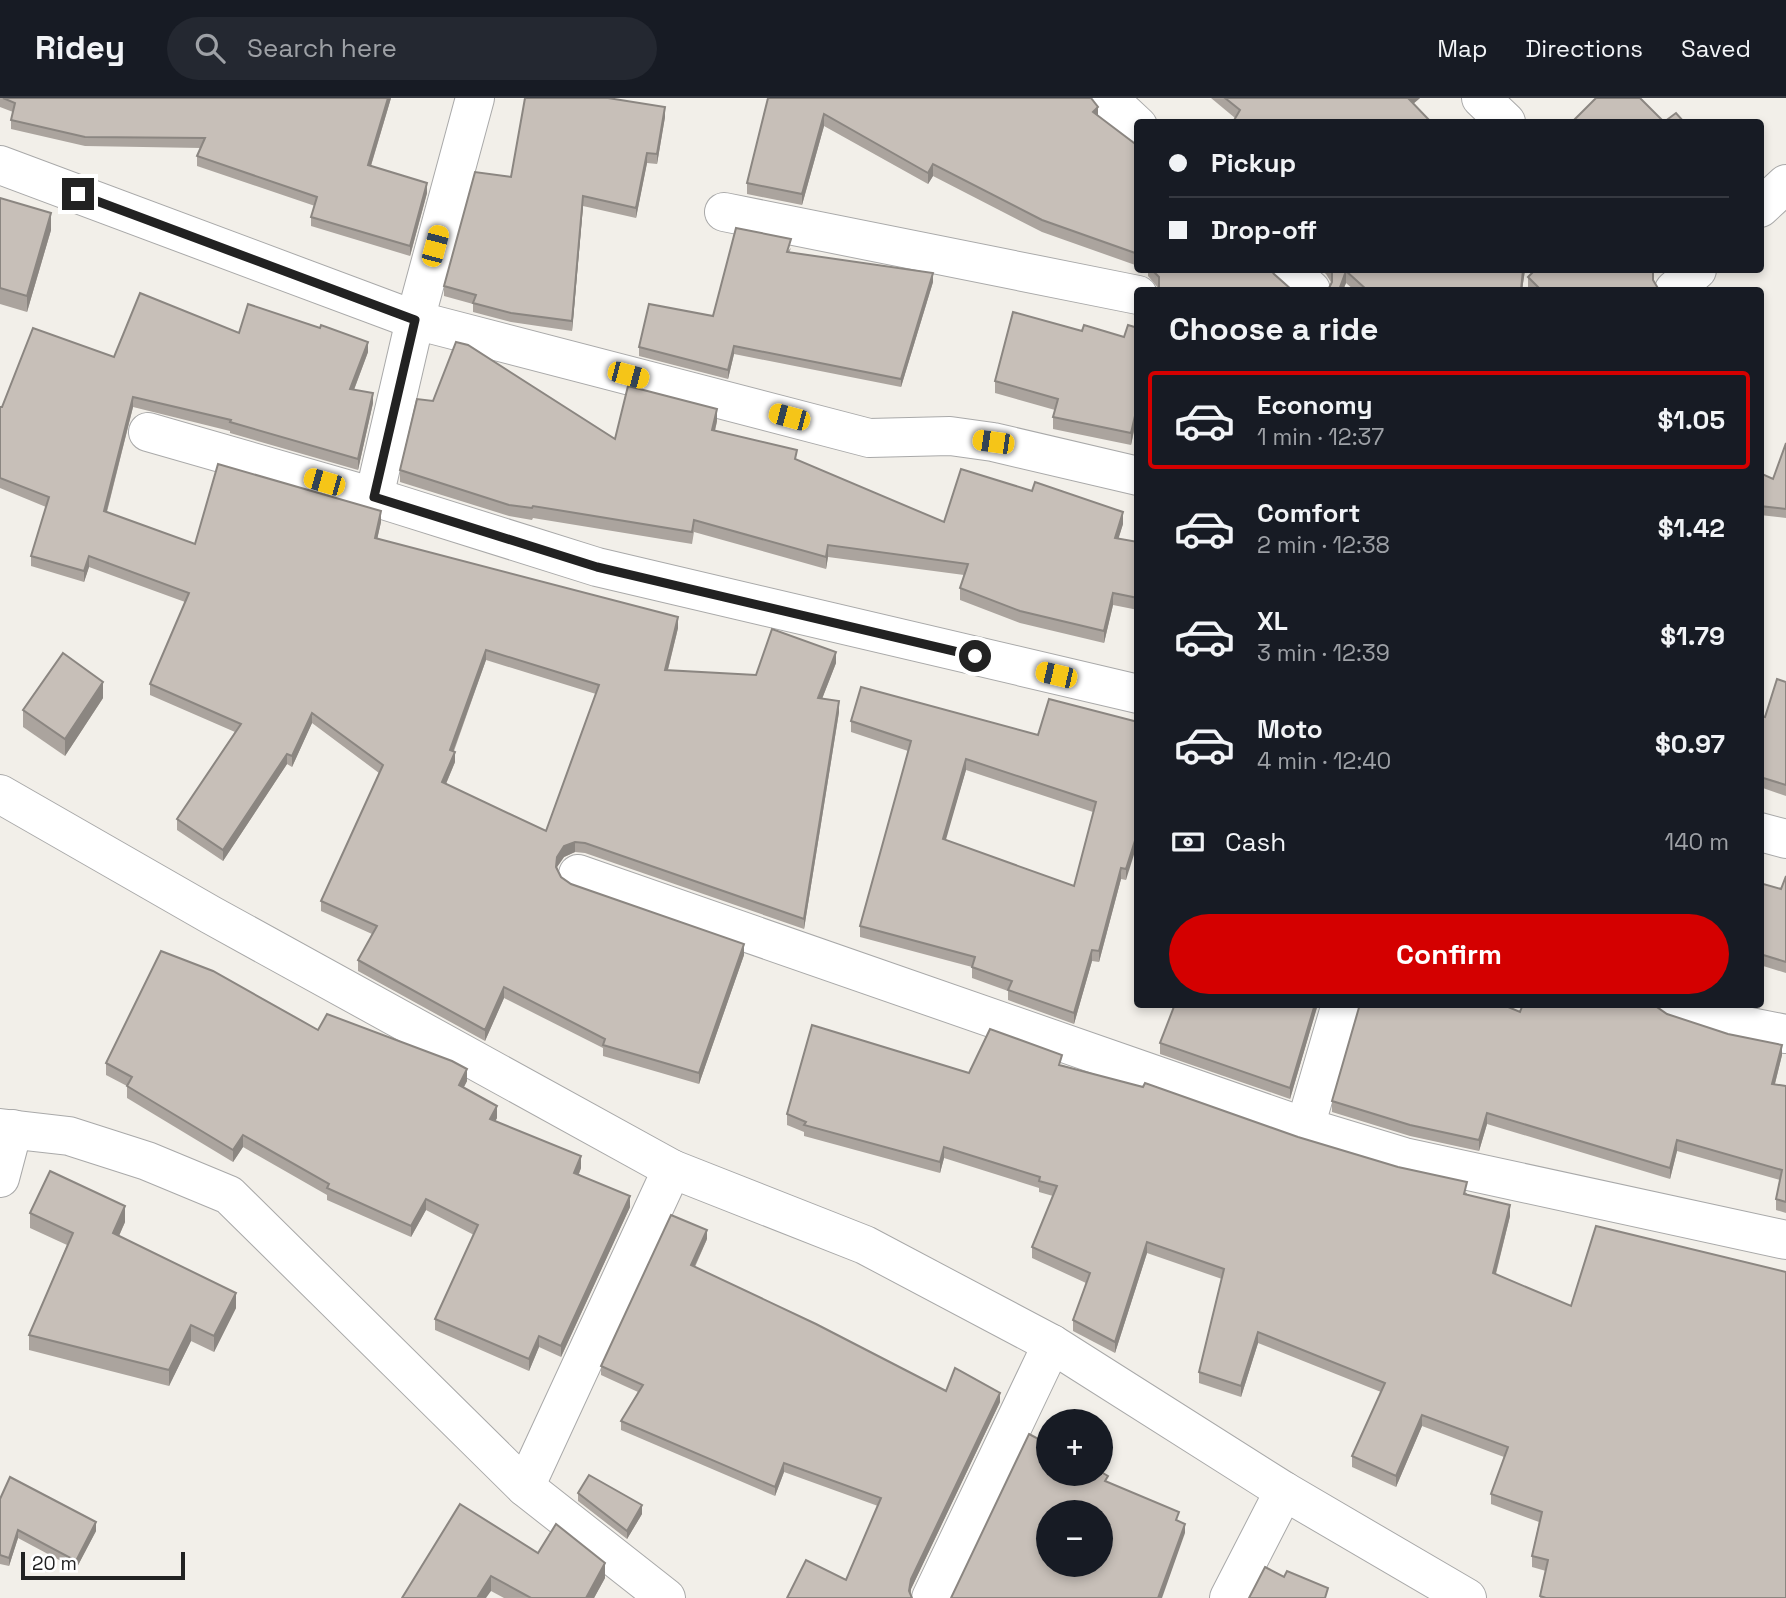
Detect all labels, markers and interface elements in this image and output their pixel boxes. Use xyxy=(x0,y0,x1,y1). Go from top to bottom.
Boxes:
search box xyxy=(167,17,657,80)
text: Ridey xyxy=(35,27,125,69)
icon: search xyxy=(191,29,229,67)
text: Search here xyxy=(247,31,397,65)
text: Map xyxy=(1437,33,1487,64)
text: Directions xyxy=(1525,33,1643,64)
text: Saved xyxy=(1681,33,1751,64)
text: Pickup xyxy=(1211,146,1296,180)
route end xyxy=(62,178,94,210)
text: Drop-off xyxy=(1211,213,1317,247)
car xyxy=(420,223,451,269)
text: Choose a ride xyxy=(1169,309,1379,349)
car xyxy=(605,359,652,391)
text: Economy xyxy=(1257,388,1373,422)
icon: car xyxy=(1173,389,1236,452)
car xyxy=(766,401,813,433)
text: $1.05 xyxy=(1658,403,1725,437)
text: 1 min · 12:37 xyxy=(1257,422,1384,452)
car xyxy=(971,429,1016,455)
car xyxy=(301,466,348,498)
text: Comfort xyxy=(1257,496,1360,530)
icon: car xyxy=(1173,497,1236,560)
text: $1.42 xyxy=(1658,511,1725,545)
text: 2 min · 12:38 xyxy=(1257,530,1390,560)
text: XL xyxy=(1257,604,1288,638)
icon: car xyxy=(1173,605,1236,668)
text: $1.79 xyxy=(1660,619,1725,653)
text: 3 min · 12:39 xyxy=(1257,638,1390,668)
route start xyxy=(959,640,991,672)
car xyxy=(1034,660,1079,690)
text: Moto xyxy=(1257,712,1323,746)
icon: car xyxy=(1173,713,1236,776)
text: $0.97 xyxy=(1655,727,1725,761)
text: 4 min · 12:40 xyxy=(1257,746,1391,776)
icon: cash xyxy=(1169,823,1207,861)
text: Cash xyxy=(1225,825,1286,859)
text: 140 m xyxy=(1665,827,1729,857)
button: Confirm xyxy=(1169,914,1729,994)
map controls xyxy=(1036,1409,1113,1577)
button: + xyxy=(1036,1409,1113,1486)
button: − xyxy=(1036,1500,1113,1577)
scale bar xyxy=(21,1549,186,1581)
text: 20 m xyxy=(32,1551,77,1576)

